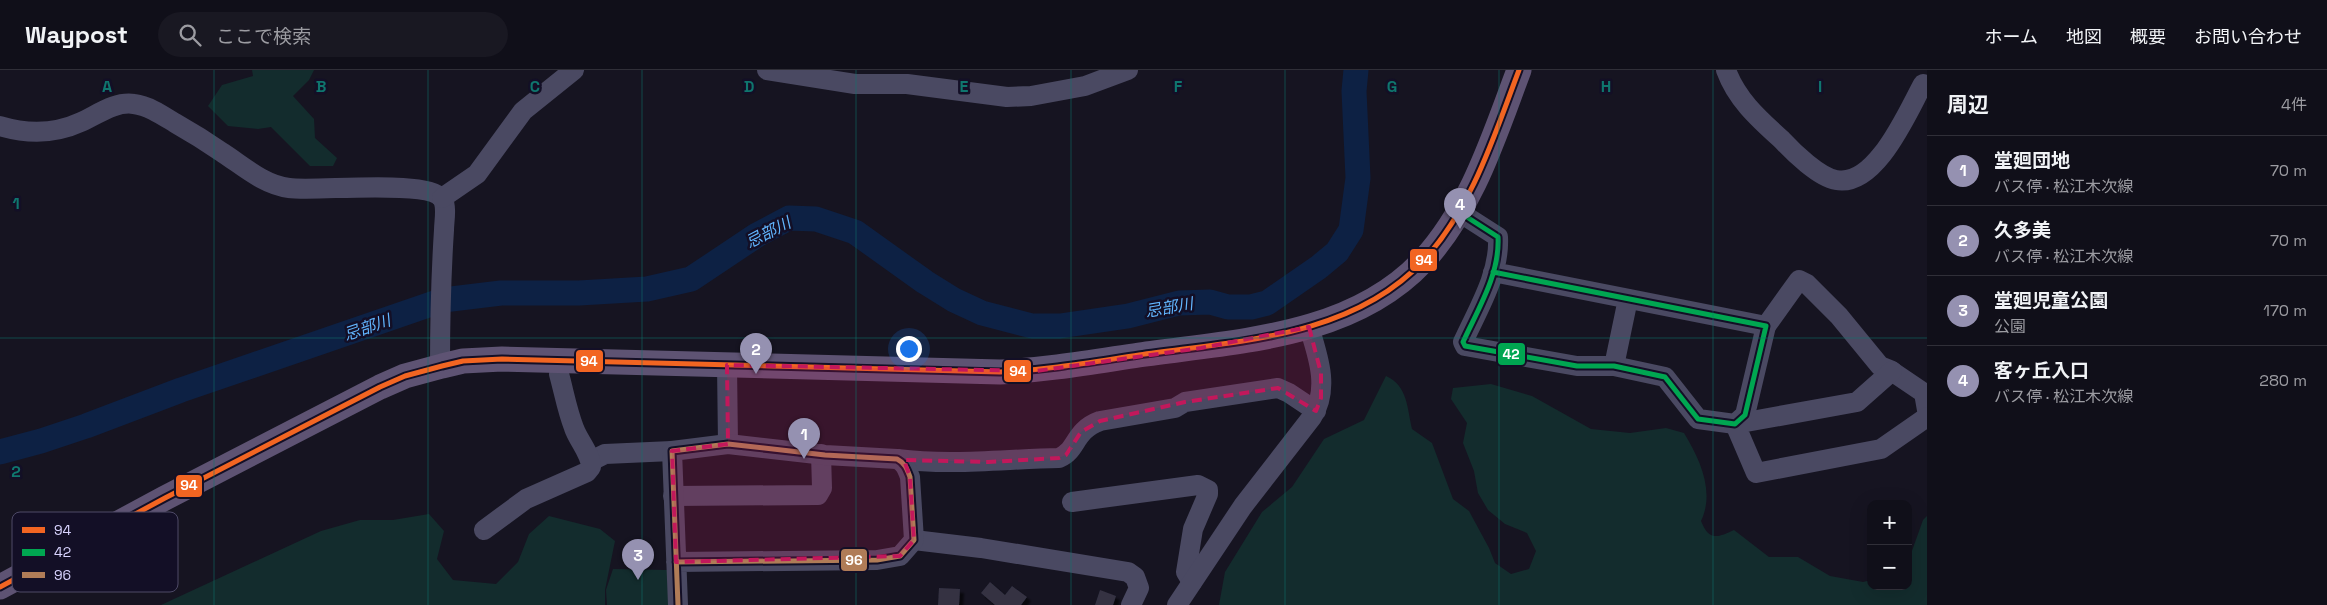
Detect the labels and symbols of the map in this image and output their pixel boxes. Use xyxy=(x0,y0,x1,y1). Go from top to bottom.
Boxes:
text: A xyxy=(102,76,112,97)
text: B xyxy=(316,76,326,97)
text: C xyxy=(530,76,540,97)
text: D xyxy=(744,76,754,97)
text: E xyxy=(960,76,969,97)
text: F xyxy=(1174,76,1183,97)
text: G xyxy=(1387,76,1397,97)
text: H xyxy=(1601,76,1611,97)
text: I xyxy=(1818,76,1822,97)
pin: 4 xyxy=(1444,188,1476,229)
text: 1 xyxy=(12,193,20,214)
water label: 忌部川 xyxy=(742,211,796,253)
line badge: 94 xyxy=(1409,248,1438,272)
text: 94 xyxy=(1415,251,1433,269)
water label: 忌部川 xyxy=(1144,293,1197,322)
water label: 忌部川 xyxy=(341,309,395,345)
pin: 2 xyxy=(740,333,772,374)
your location xyxy=(896,336,922,362)
line badge: 42 xyxy=(1497,342,1526,366)
text: 42 xyxy=(1502,345,1520,363)
line badge: 94 xyxy=(575,349,604,373)
text: 94 xyxy=(580,352,598,370)
line badge: 94 xyxy=(1003,359,1032,383)
text: 94 xyxy=(1009,362,1027,380)
pin: 1 xyxy=(788,418,820,459)
text: 2 xyxy=(11,461,21,482)
line badge: 94 xyxy=(175,474,203,498)
text: 94 xyxy=(180,476,198,494)
legend xyxy=(12,512,178,592)
text: 94 xyxy=(54,521,72,539)
pin: 3 xyxy=(622,539,654,580)
text: 42 xyxy=(54,543,71,561)
line badge: 96 xyxy=(840,548,868,572)
text: 96 xyxy=(845,551,863,569)
text: 96 xyxy=(54,566,71,584)

